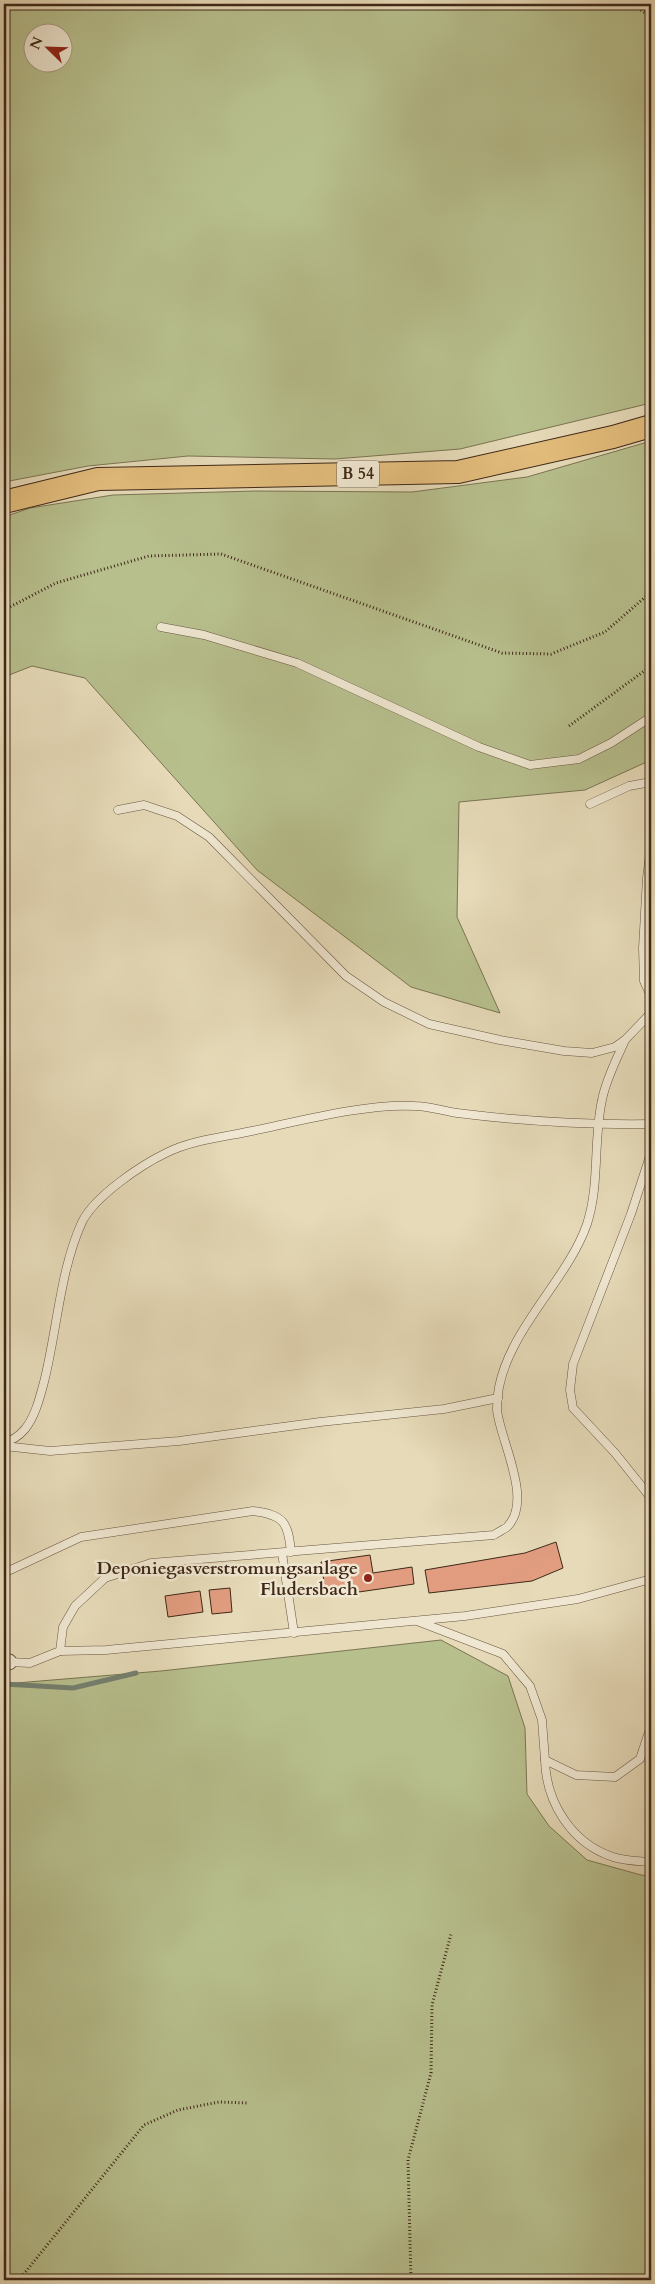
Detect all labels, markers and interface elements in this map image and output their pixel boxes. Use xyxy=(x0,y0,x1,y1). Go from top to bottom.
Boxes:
north arrow xyxy=(22,22,72,72)
text: N xyxy=(25,34,48,52)
road number: B 54 xyxy=(337,460,379,488)
place label: Deponiegasverstromungsanlage Fludersbach xyxy=(96,1556,358,1602)
marker: Deponiegasverstromungsanlage Fludersbach xyxy=(362,1572,374,1584)

